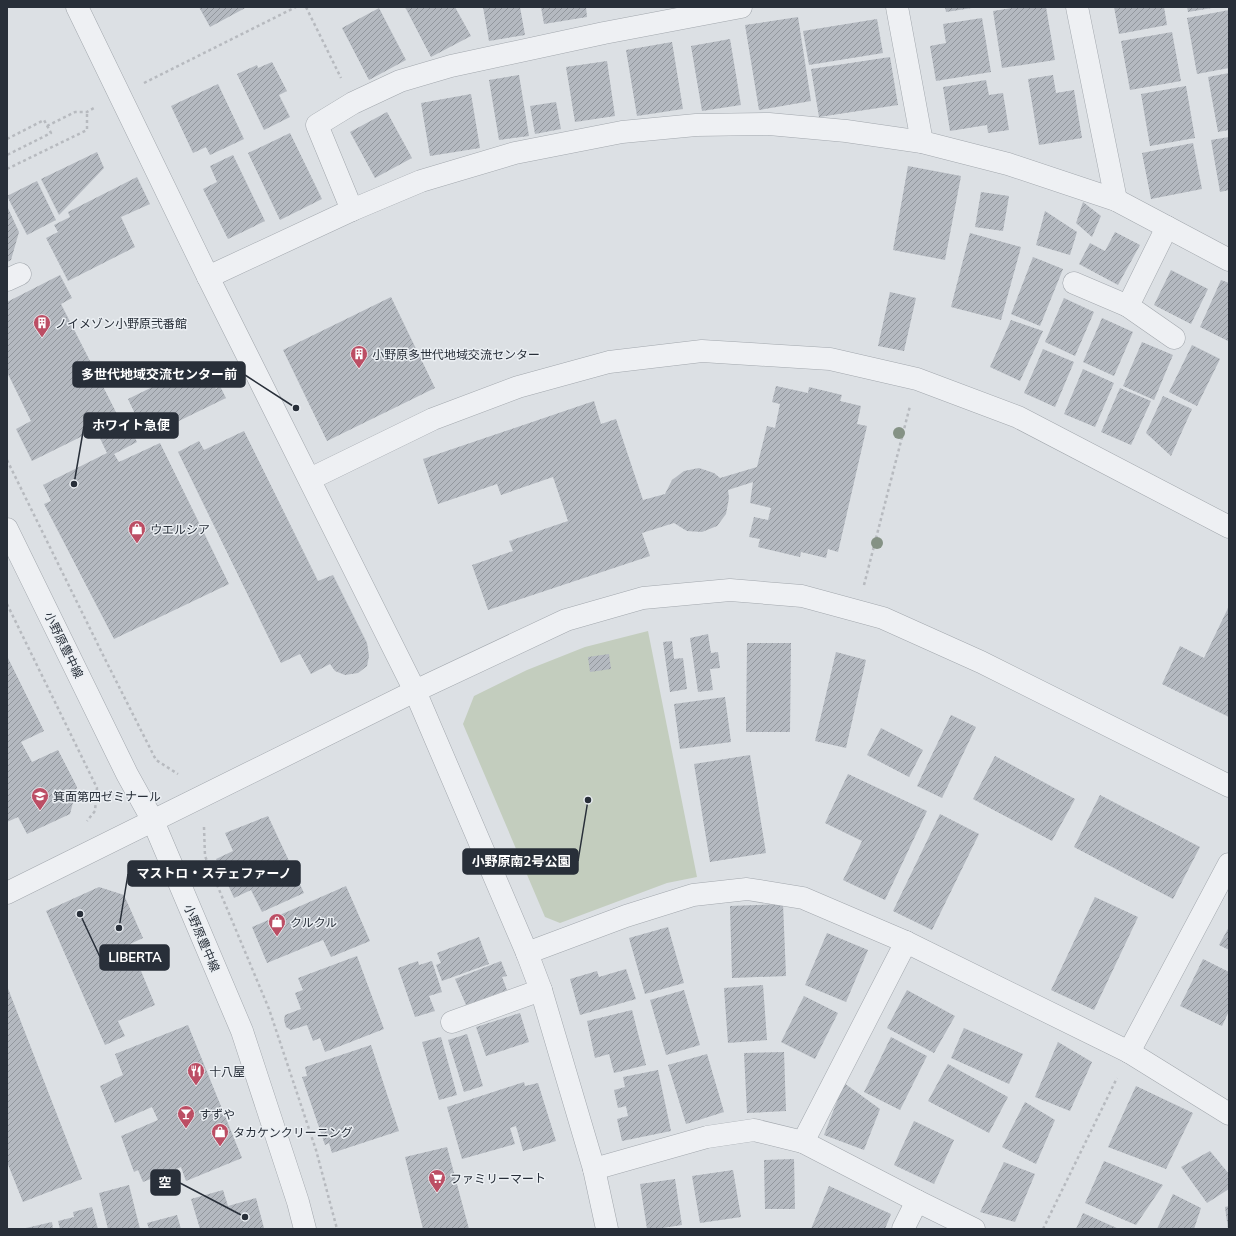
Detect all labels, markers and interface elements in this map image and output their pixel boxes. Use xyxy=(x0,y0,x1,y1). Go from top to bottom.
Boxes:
building icon: ノイメゾン小野原弐番館 xyxy=(32,313,52,338)
place label: ノイメゾン小野原弐番館 xyxy=(55,316,187,331)
building icon: 小野原多世代地域交流センター xyxy=(349,344,369,369)
place label: 小野原多世代地域交流センター xyxy=(372,347,540,362)
callout: 多世代地域交流センター前 xyxy=(73,362,245,387)
text: 多世代地域交流センター前 xyxy=(81,366,237,382)
callout: ホワイト急便 xyxy=(84,413,178,438)
text: ホワイト急便 xyxy=(92,417,170,433)
shop icon: ウエルシア xyxy=(127,519,147,544)
place label: ウエルシア xyxy=(150,522,210,537)
street label: 小野原豊中線 xyxy=(41,609,87,681)
school or university icon: 箕面第四ゼミナール xyxy=(30,786,50,811)
place label: 箕面第四ゼミナール xyxy=(53,789,161,804)
callout: 小野原南2号公園 xyxy=(463,849,578,874)
text: 小野原南2号公園 xyxy=(472,853,570,869)
callout: マストロ・ステェファーノ xyxy=(128,861,300,886)
text: マストロ・ステェファーノ xyxy=(136,865,292,881)
street label: 小野原豊中線 xyxy=(181,902,223,974)
shop icon: クルクル xyxy=(267,912,287,937)
place label: クルクル xyxy=(290,915,337,930)
callout: LIBERTA xyxy=(100,945,169,970)
text: LIBERTA xyxy=(108,949,162,965)
restaurant icon: 十八屋 xyxy=(186,1061,206,1086)
place label: 十八屋 xyxy=(209,1064,245,1079)
bar icon: すずや xyxy=(176,1104,196,1129)
place label: すずや xyxy=(199,1107,235,1122)
shop icon: タカケンクリーニング xyxy=(210,1122,230,1147)
place label: タカケンクリーニング xyxy=(233,1125,353,1140)
supermarket icon: ファミリーマート xyxy=(427,1168,447,1193)
callout: 空 xyxy=(151,1170,180,1195)
place label: ファミリーマート xyxy=(450,1171,546,1186)
text: 空 xyxy=(158,1174,172,1190)

